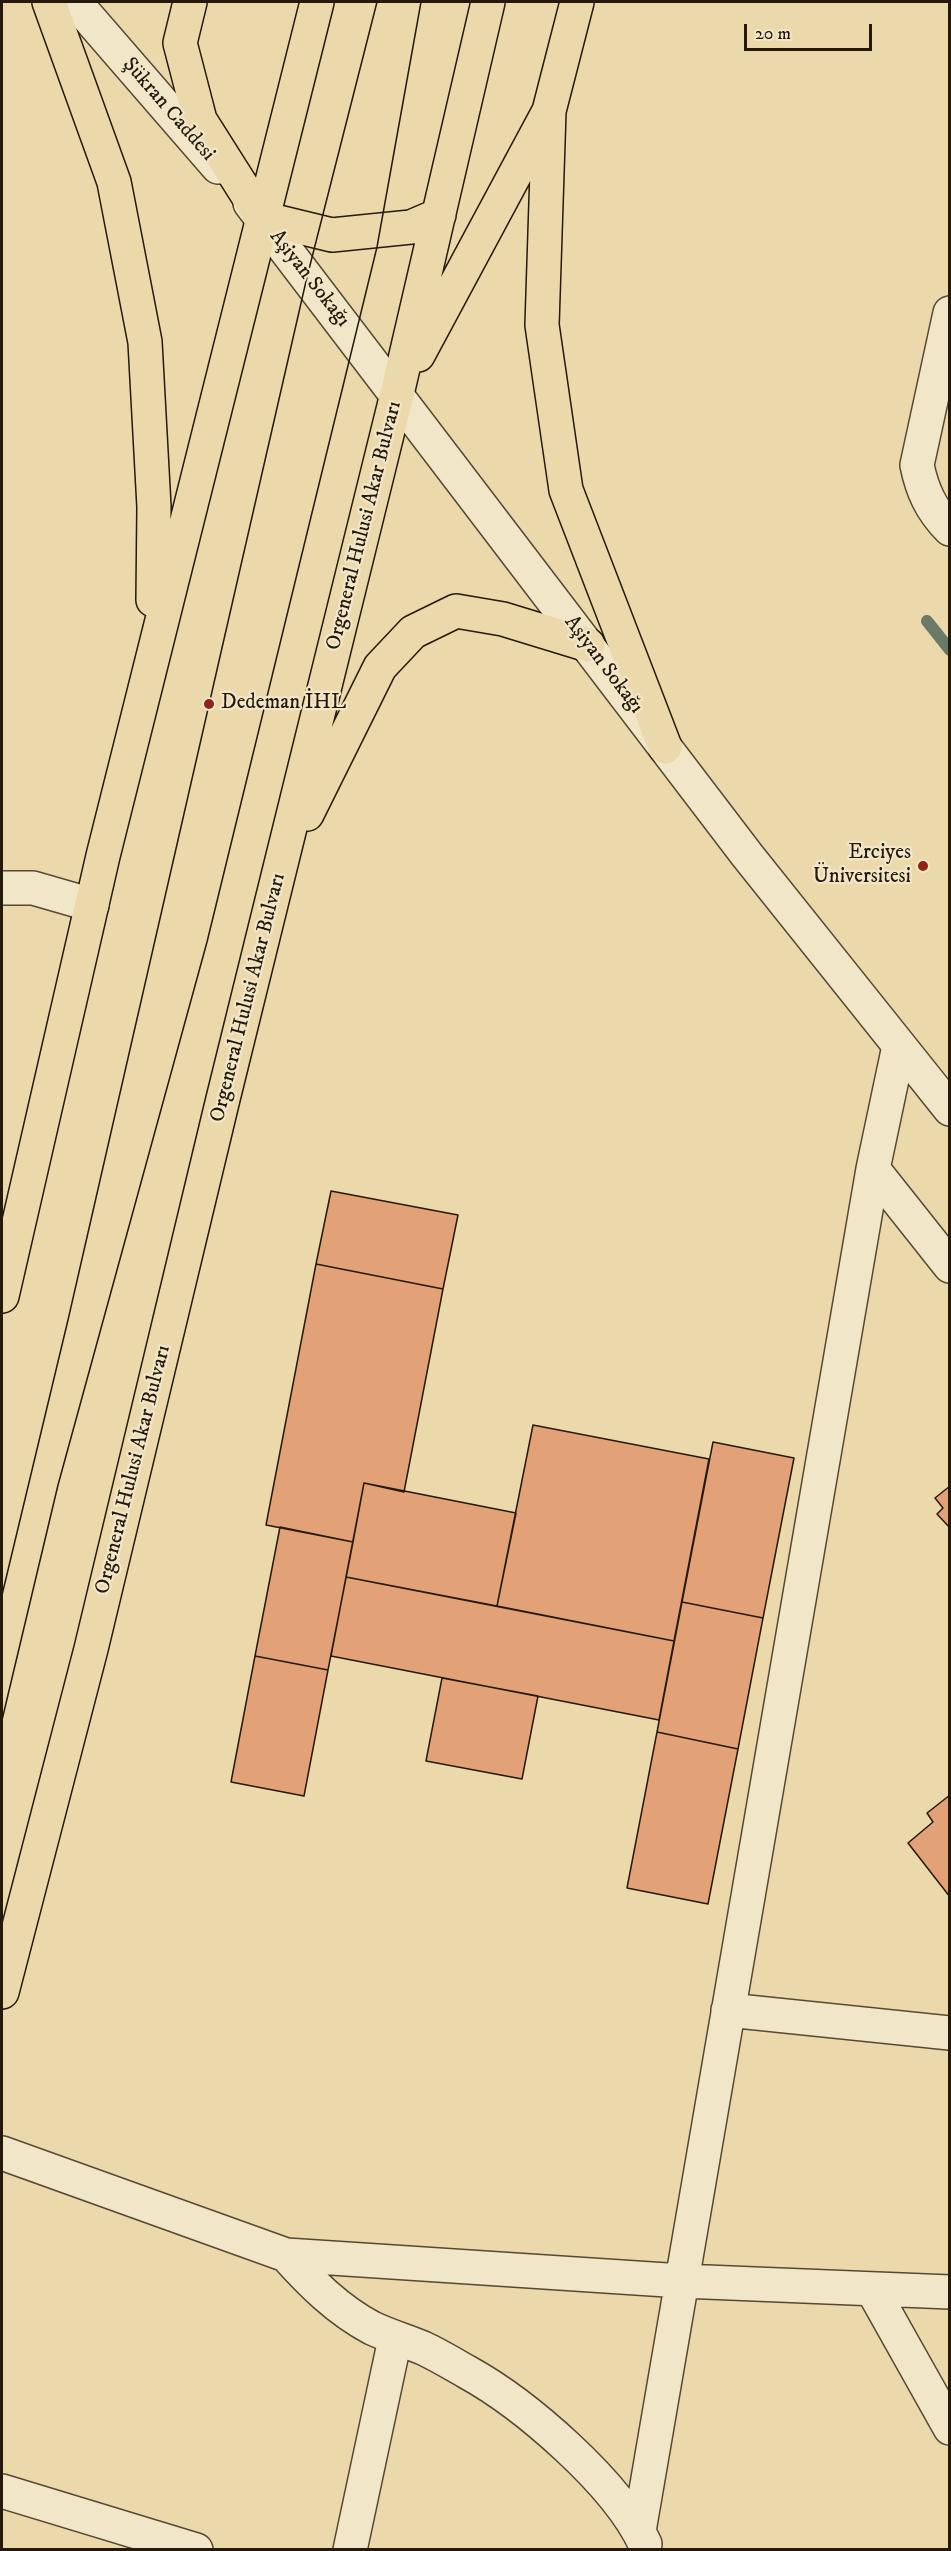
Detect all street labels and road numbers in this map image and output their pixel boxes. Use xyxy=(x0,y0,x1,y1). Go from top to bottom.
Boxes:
street label: Şükran Caddesi xyxy=(116,53,220,167)
street label: Aşiyan Sokağı xyxy=(263,225,355,333)
street label: Orgeneral Hulusi Akar Bulvarı xyxy=(322,399,408,653)
street label: Aşiyan Sokağı xyxy=(558,611,648,719)
street label: Orgeneral Hulusi Akar Bulvarı xyxy=(206,871,292,1125)
street label: Orgeneral Hulusi Akar Bulvarı xyxy=(91,1343,177,1597)

